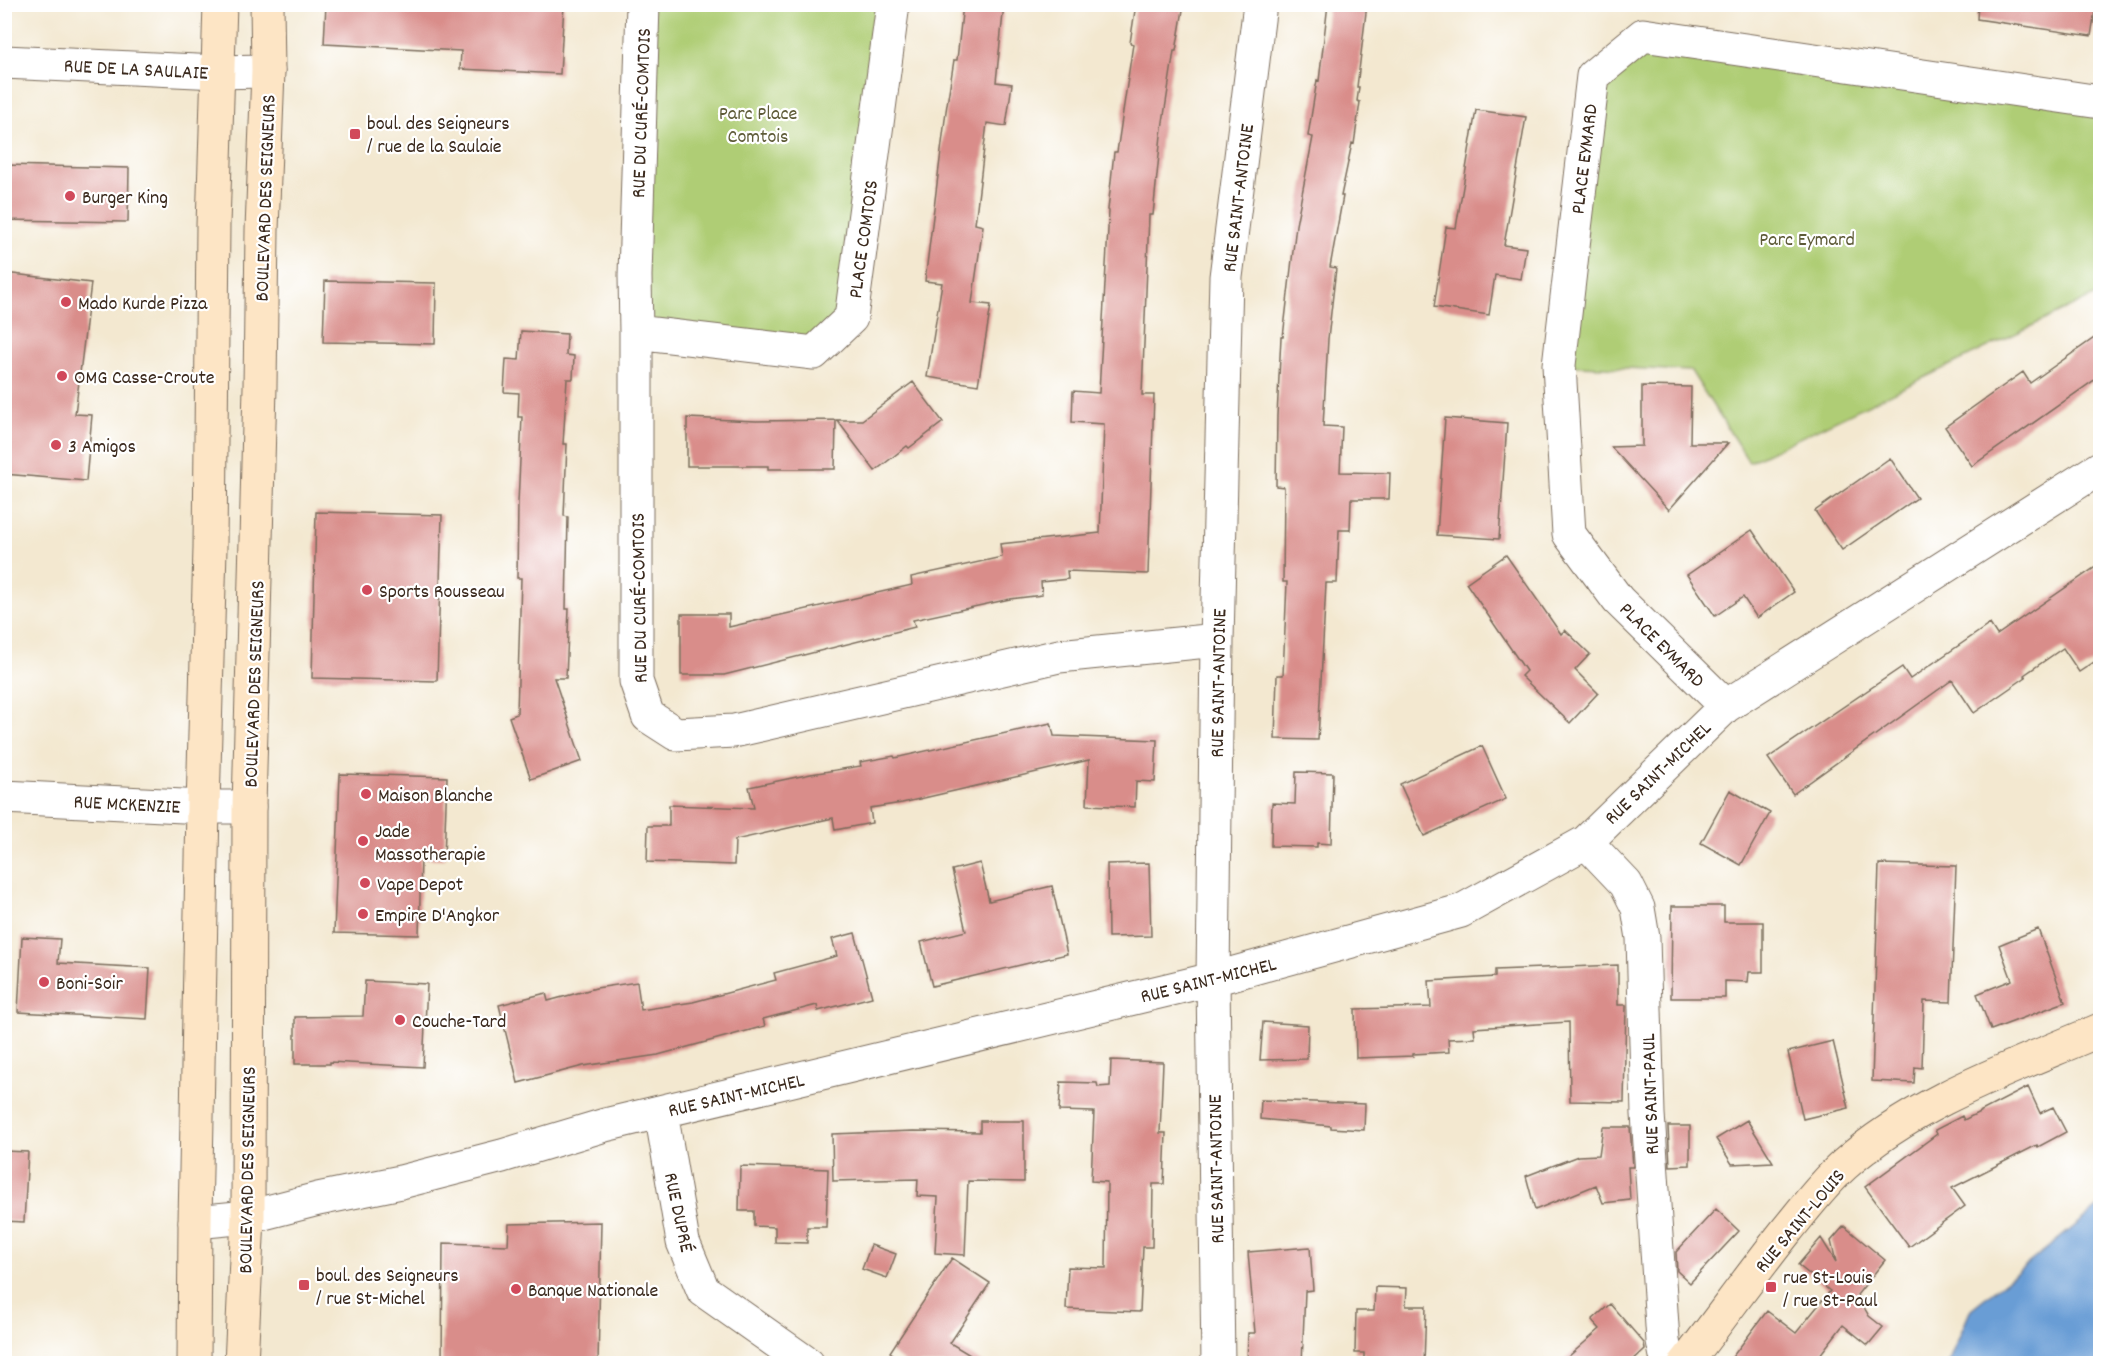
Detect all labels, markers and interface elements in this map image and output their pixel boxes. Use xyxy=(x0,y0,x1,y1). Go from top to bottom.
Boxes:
street label: RUE DU CURÉ-COMTOIS xyxy=(626,27,660,199)
street label: RUE DE LA SAULAIE xyxy=(63,53,209,89)
street label: BOULEVARD DES SEIGNEURS xyxy=(249,94,285,302)
park label: Parc Place Comtois xyxy=(719,101,797,152)
street label: PLACE EYMARD xyxy=(1565,103,1607,216)
place label: boul. des Seigneurs / rue de la Saulaie xyxy=(367,111,510,162)
street label: RUE SAINT-ANTOINE xyxy=(1217,123,1263,274)
marker: boul. des Seigneurs / rue de la Saulaie xyxy=(348,127,362,141)
street label: PLACE COMTOIS xyxy=(843,178,887,300)
place label: Burger King xyxy=(82,185,168,213)
marker: Burger King xyxy=(63,189,77,203)
park label: Parc Eymard xyxy=(1759,227,1855,255)
place label: Mado Kurde Pizza xyxy=(78,291,208,319)
marker: Mado Kurde Pizza xyxy=(59,295,73,309)
place label: OMG Casse-Croute xyxy=(74,365,215,393)
marker: OMG Casse-Croute xyxy=(55,369,69,383)
place label: 3 Amigos xyxy=(68,434,136,462)
marker: 3 Amigos xyxy=(49,438,63,452)
street label: RUE DU CURÉ-COMTOIS xyxy=(626,513,656,683)
place label: Sports Rousseau xyxy=(379,579,505,607)
street label: BOULEVARD DES SEIGNEURS xyxy=(238,580,274,788)
marker: Sports Rousseau xyxy=(360,583,374,597)
street label: PLACE EYMARD xyxy=(1612,597,1710,695)
street label: RUE SAINT-ANTOINE xyxy=(1205,608,1235,758)
street label: RUE SAINT-MICHEL xyxy=(1599,716,1719,833)
place label: Maison Blanche xyxy=(378,783,493,811)
marker: Maison Blanche xyxy=(359,787,373,801)
street label: RUE MCKENZIE xyxy=(73,789,181,823)
place label: Jade Massotherapie xyxy=(375,819,486,870)
marker: Jade Massotherapie xyxy=(356,834,370,848)
place label: Vape Depot xyxy=(377,872,463,900)
marker: Vape Depot xyxy=(358,876,372,890)
place label: Empire D'Angkor xyxy=(375,903,500,931)
marker: Empire D'Angkor xyxy=(356,907,370,921)
street label: RUE SAINT-MICHEL xyxy=(1138,952,1280,1012)
place label: Boni-Soir xyxy=(56,971,123,999)
marker: Boni-Soir xyxy=(37,975,51,989)
place label: Couche-Tard xyxy=(412,1009,506,1037)
marker: Couche-Tard xyxy=(393,1013,407,1027)
street label: RUE SAINT-PAUL xyxy=(1636,1033,1668,1155)
street label: BOULEVARD DES SEIGNEURS xyxy=(233,1066,265,1274)
street label: RUE SAINT-MICHEL xyxy=(666,1068,808,1126)
street label: RUE SAINT-ANTOINE xyxy=(1203,1094,1233,1244)
street label: RUE SAINT-LOUIS xyxy=(1749,1164,1853,1280)
street label: RUE DUPRÉ xyxy=(655,1170,699,1255)
place label: boul. des Seigneurs / rue St-Michel xyxy=(316,1263,459,1314)
place label: rue St-Louis / rue St-Paul xyxy=(1783,1265,1878,1316)
marker: boul. des Seigneurs / rue St-Michel xyxy=(297,1278,311,1292)
place label: Banque Nationale xyxy=(528,1278,659,1306)
marker: rue St-Louis / rue St-Paul xyxy=(1764,1280,1778,1294)
marker: Banque Nationale xyxy=(509,1282,523,1296)

